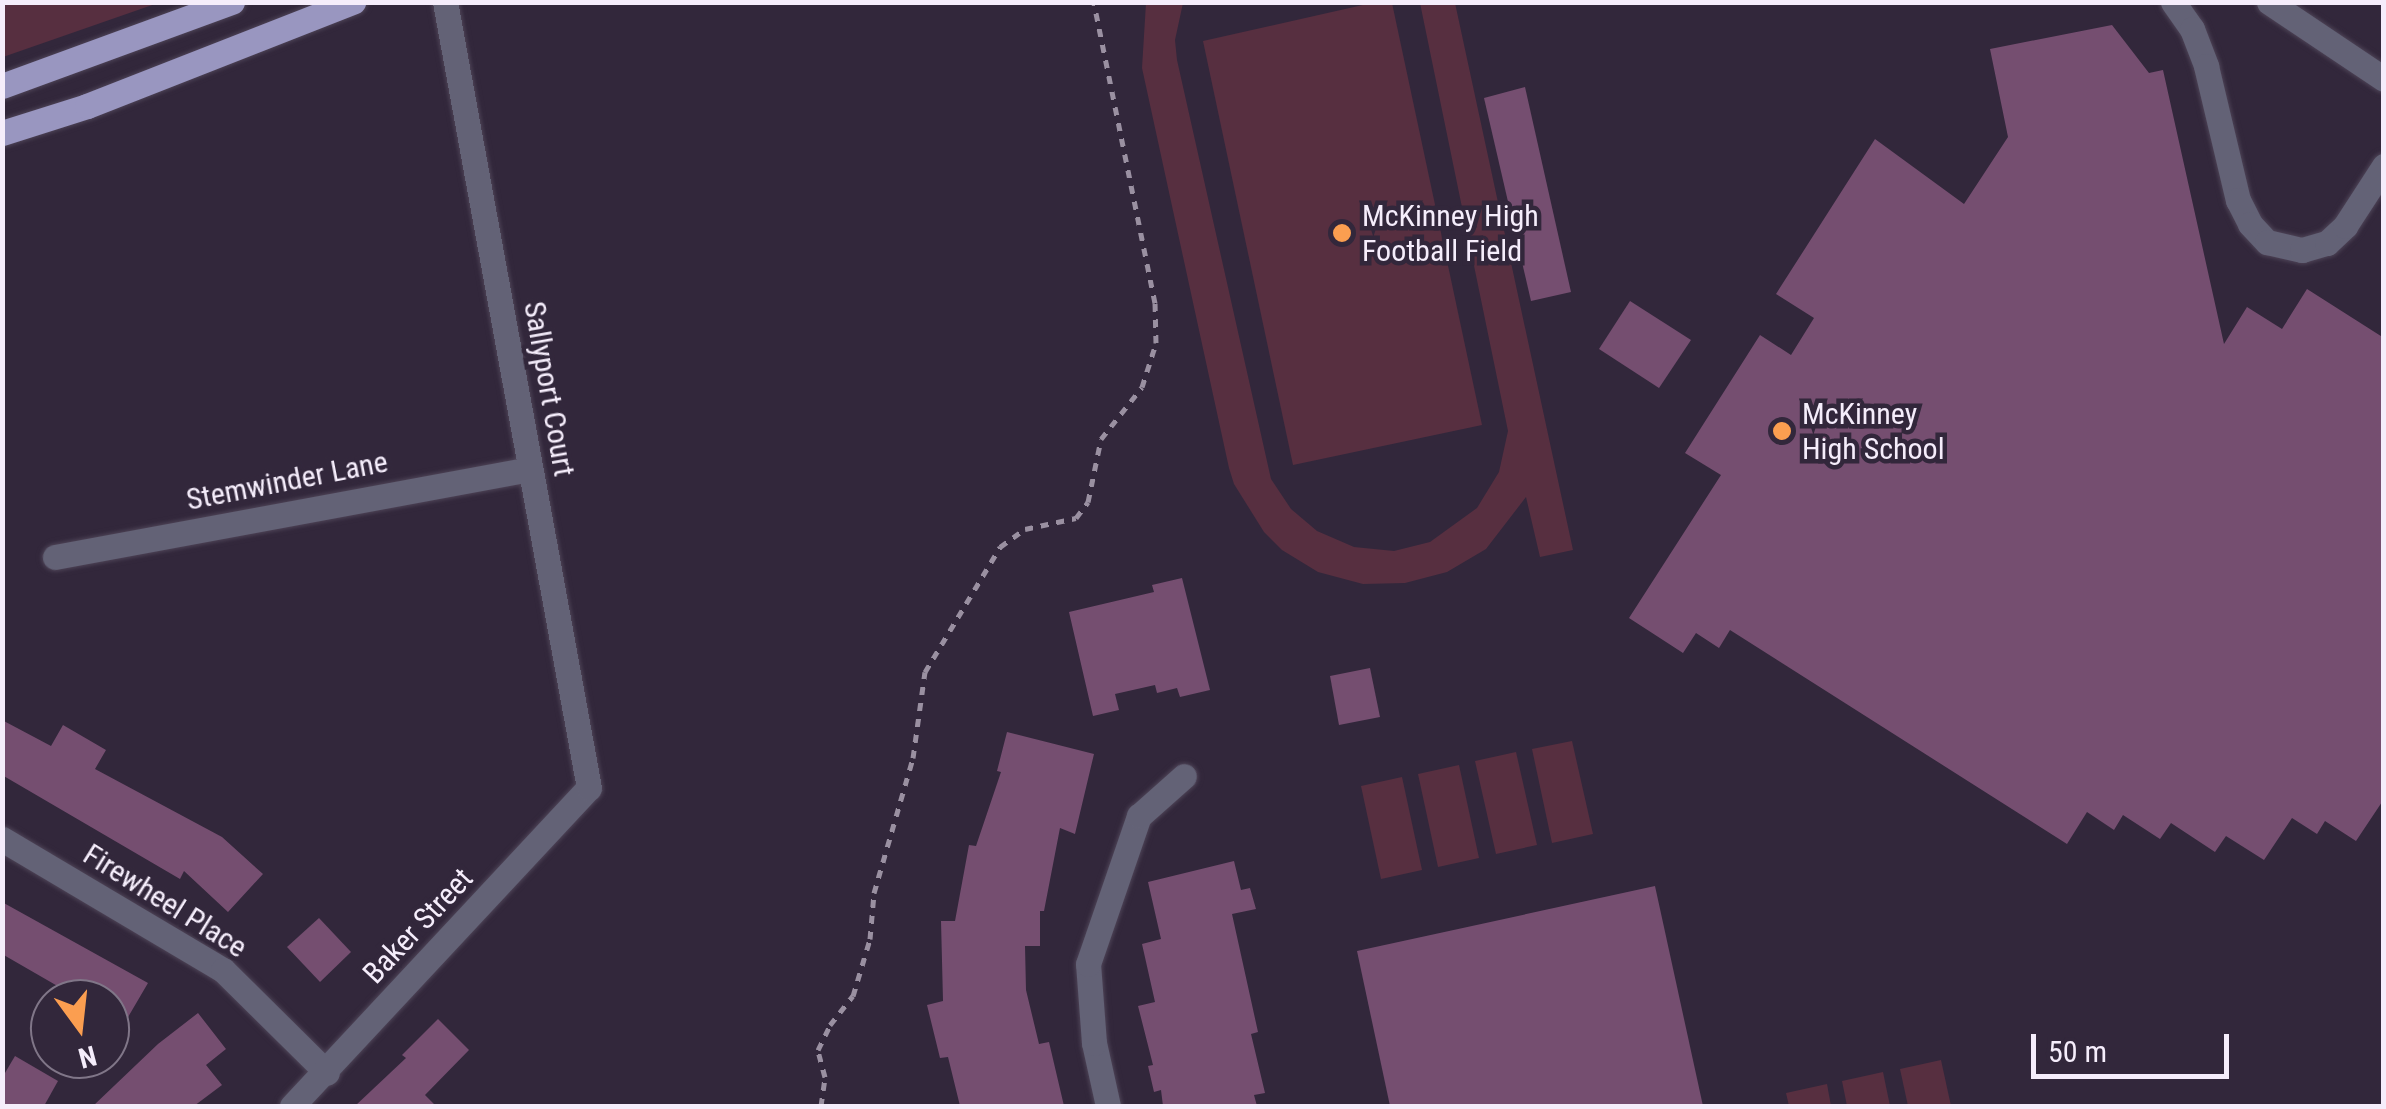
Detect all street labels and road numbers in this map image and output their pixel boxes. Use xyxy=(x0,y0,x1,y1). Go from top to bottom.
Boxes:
street label: Sallyport Court xyxy=(516,299,582,479)
street label: Stemwinder Lane xyxy=(183,444,391,518)
street label: Firewheel Place xyxy=(77,836,253,966)
street label: Baker Street xyxy=(356,861,480,991)

